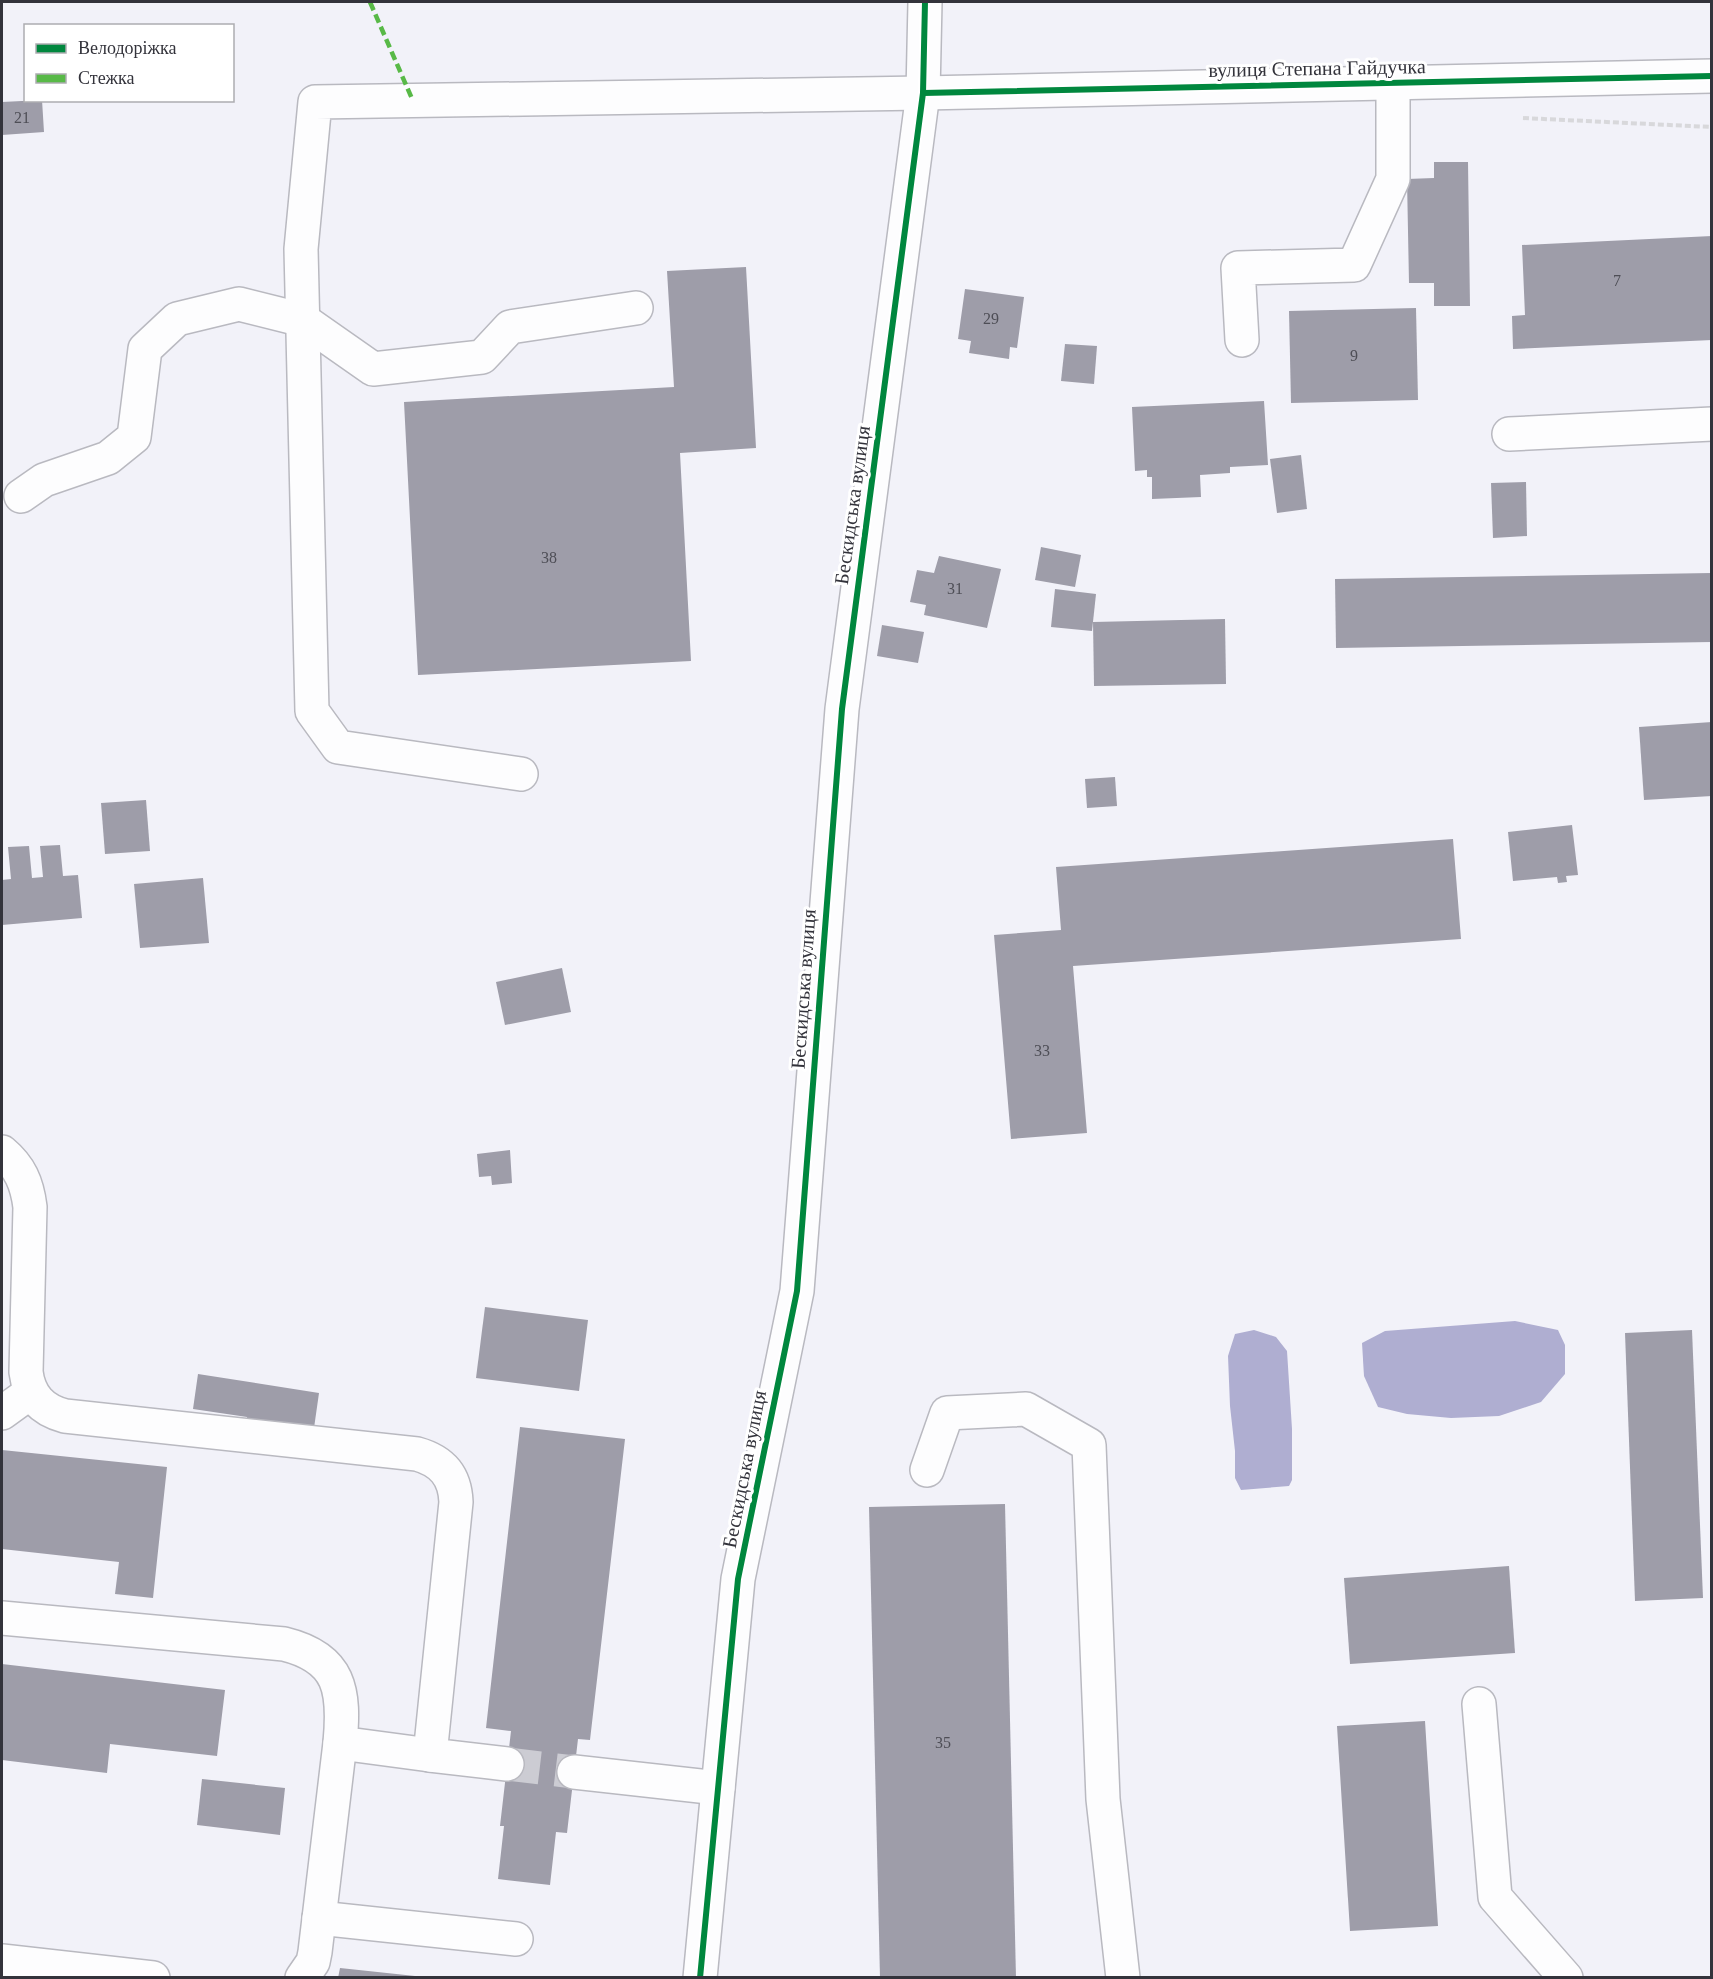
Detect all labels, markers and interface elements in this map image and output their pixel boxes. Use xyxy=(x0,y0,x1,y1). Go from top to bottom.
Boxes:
legend xyxy=(24,24,234,102)
text: Велодоріжка xyxy=(78,38,177,58)
street label: вулиця Степана Гайдучка xyxy=(1208,55,1426,82)
text: Стежка xyxy=(78,68,135,88)
house number: 21 xyxy=(14,109,30,126)
house number: 7 xyxy=(1613,272,1621,289)
house number: 29 xyxy=(983,310,999,327)
house number: 9 xyxy=(1350,347,1358,364)
street label: Бескидська вулиця xyxy=(830,424,875,586)
house number: 38 xyxy=(541,549,557,566)
house number: 31 xyxy=(947,580,963,597)
street label: Бескидська вулиця xyxy=(786,908,821,1070)
house number: 33 xyxy=(1034,1042,1050,1059)
street label: Бескидська вулиця xyxy=(718,1388,771,1550)
house number: 35 xyxy=(935,1734,951,1751)

